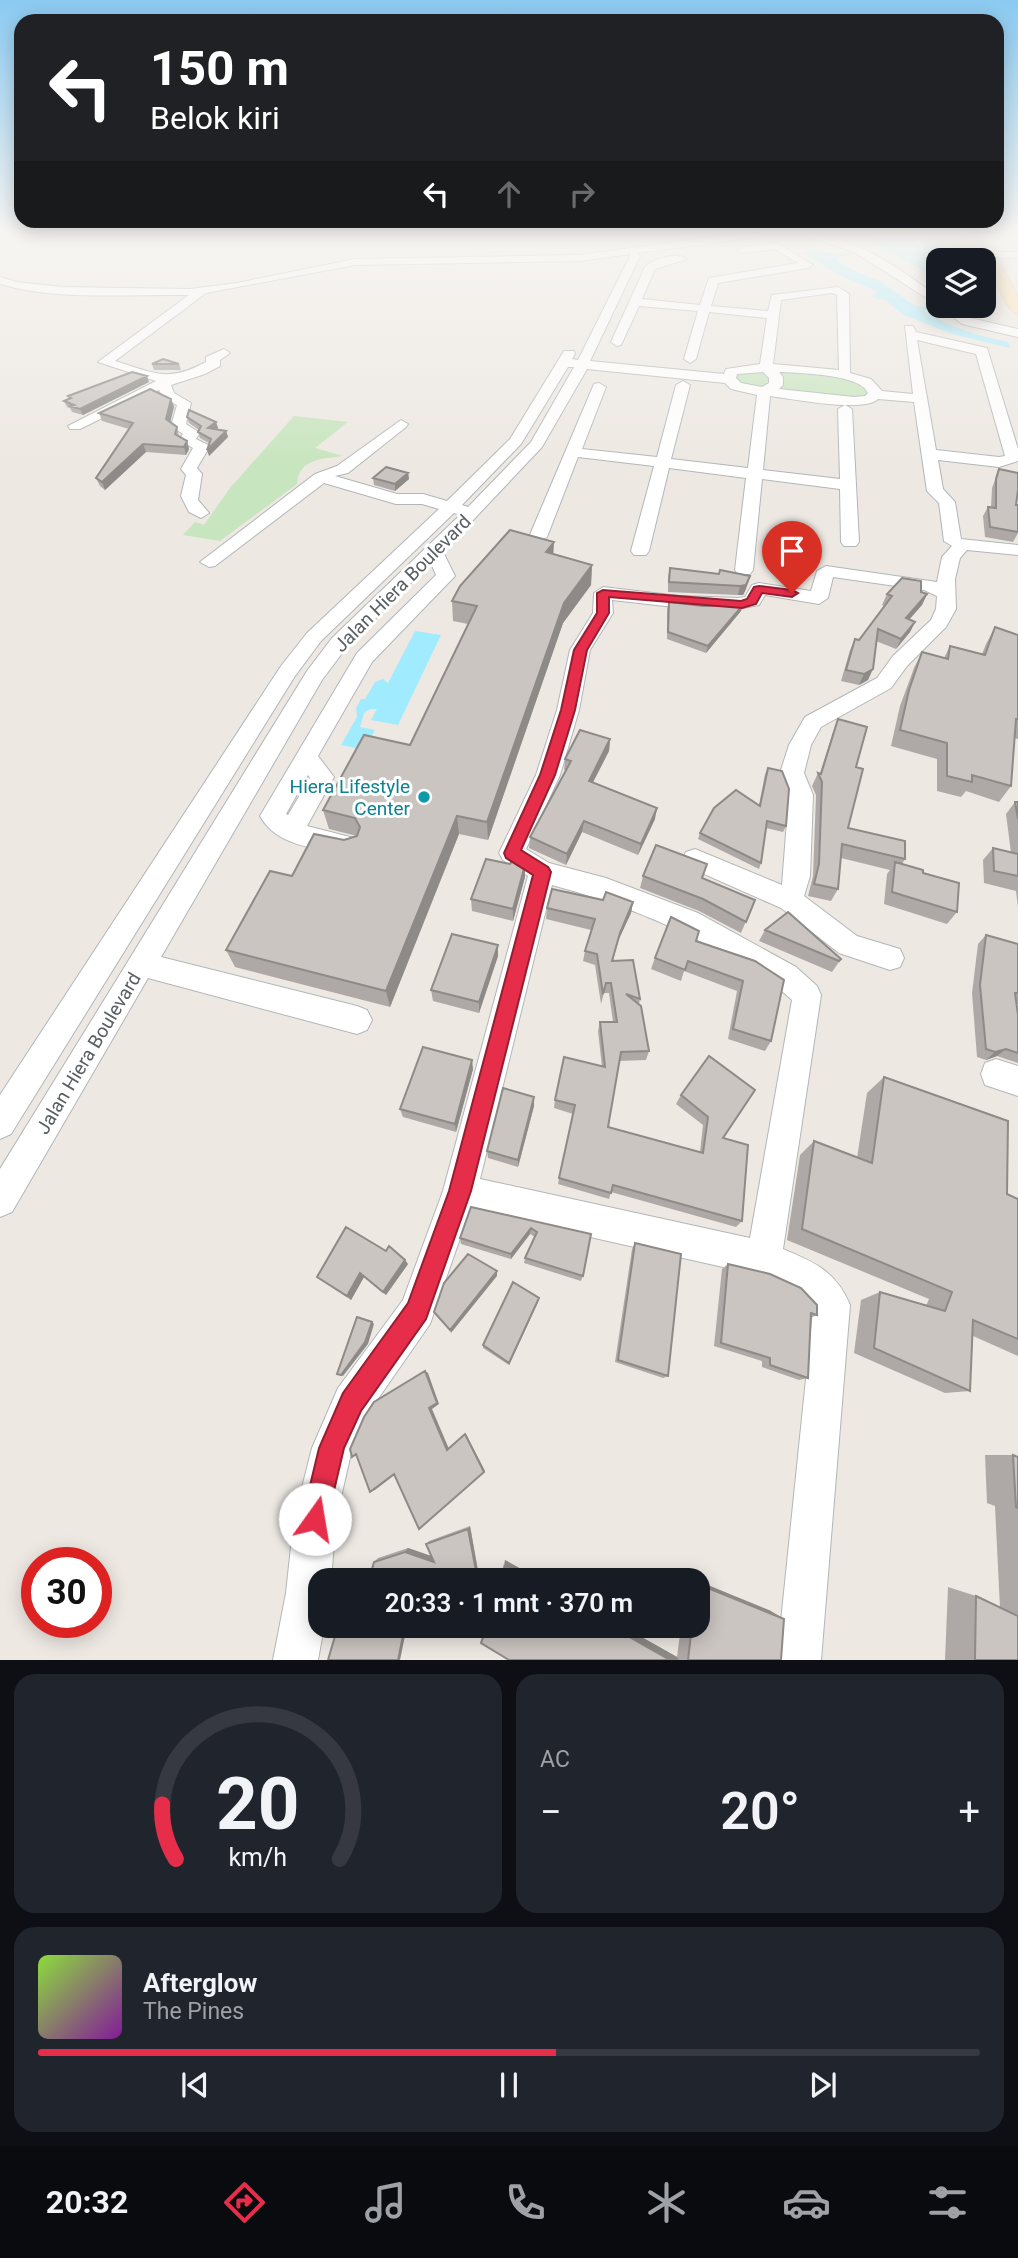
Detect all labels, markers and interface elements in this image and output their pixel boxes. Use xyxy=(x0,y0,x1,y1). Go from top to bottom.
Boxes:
text: 150 m xyxy=(150,40,289,97)
icon: left xyxy=(35,42,126,133)
text: Belok kiri xyxy=(150,99,280,137)
icon: left xyxy=(417,175,455,213)
icon: ahead xyxy=(490,175,528,213)
icon: right xyxy=(563,175,601,213)
map controls xyxy=(926,248,996,318)
button: layers xyxy=(926,248,996,318)
street label: Jalan Hiera Boulevard xyxy=(329,510,476,657)
pin xyxy=(762,521,822,593)
icon: arrive xyxy=(773,532,811,570)
place label: Hiera Lifestyle Center xyxy=(290,775,411,820)
marker: Hiera Lifestyle Center xyxy=(416,789,432,805)
street label: Jalan Hiera Boulevard xyxy=(31,968,146,1138)
position arrow xyxy=(278,1482,352,1556)
speed limit sign: 30 xyxy=(21,1547,112,1638)
text: 20:33 · 1 mnt · 370 m xyxy=(385,1588,633,1618)
text: AC xyxy=(540,1746,570,1773)
text: 20 xyxy=(216,1762,300,1848)
text: 20° xyxy=(720,1781,800,1842)
text: − xyxy=(540,1790,562,1834)
text: + xyxy=(958,1790,980,1834)
text: km/h xyxy=(229,1843,287,1872)
text: Afterglow xyxy=(143,1968,257,1998)
text: The Pines xyxy=(143,1998,244,2025)
icon: previous xyxy=(176,2066,214,2104)
icon: pause xyxy=(490,2066,528,2104)
icon: next xyxy=(804,2066,842,2104)
icon: directions xyxy=(220,2178,269,2227)
icon: music xyxy=(361,2178,410,2227)
icon: phone xyxy=(501,2178,550,2227)
icon: climate xyxy=(642,2178,691,2227)
icon: car xyxy=(782,2178,831,2227)
icon: filters xyxy=(923,2178,972,2227)
text: 20:32 xyxy=(46,2183,128,2221)

